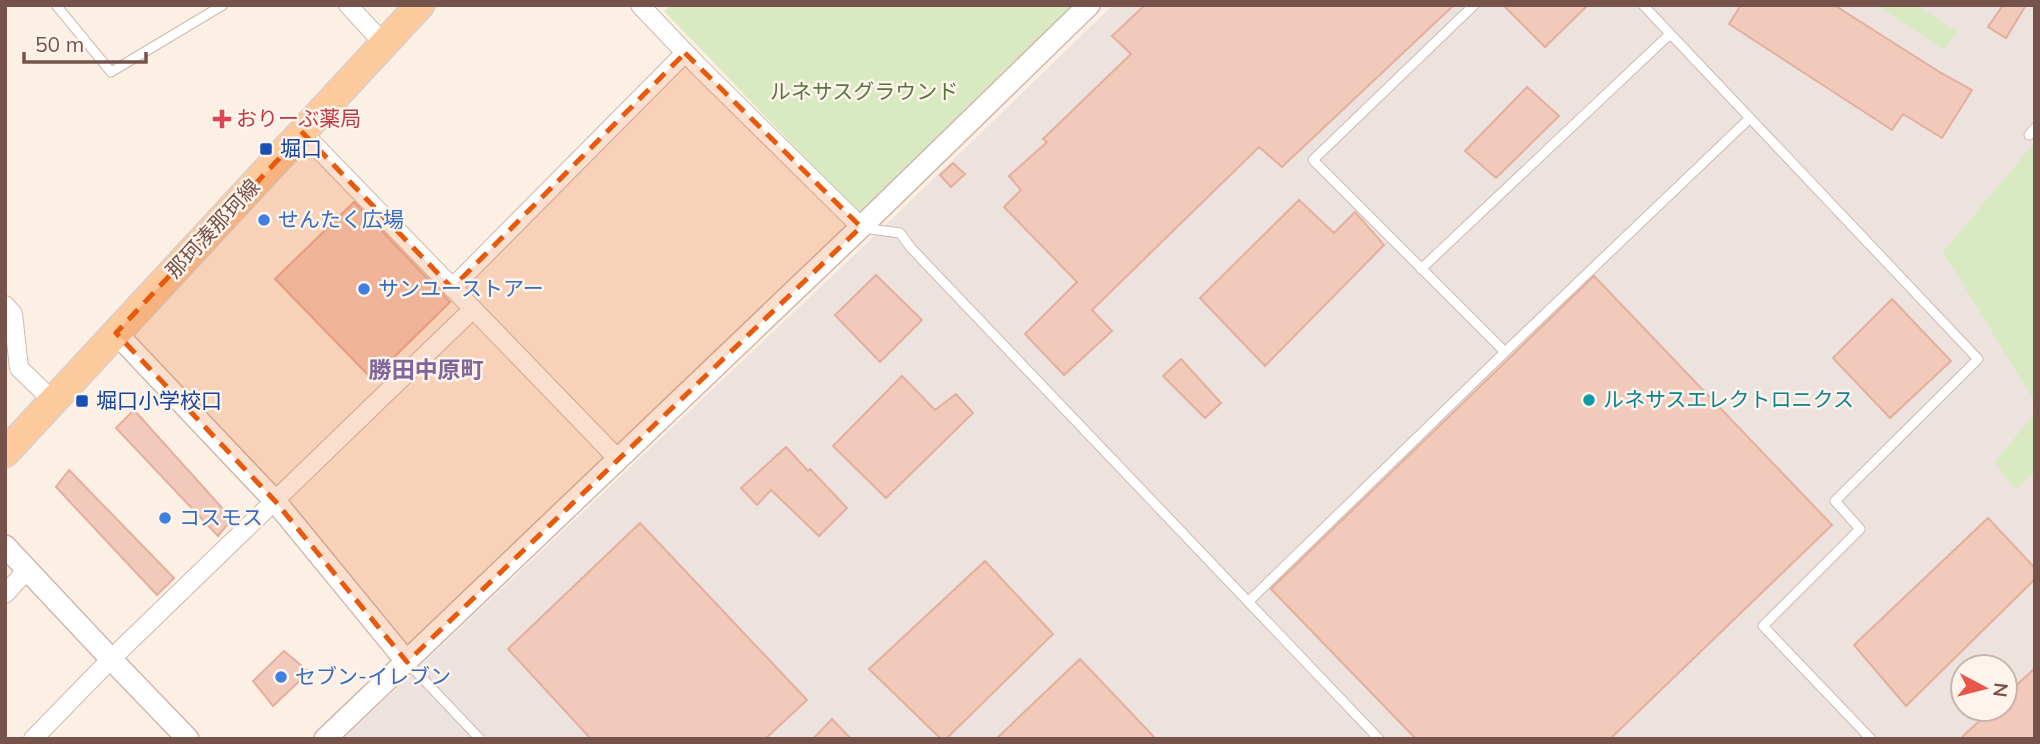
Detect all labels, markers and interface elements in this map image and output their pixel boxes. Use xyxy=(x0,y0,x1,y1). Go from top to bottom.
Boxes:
scale bar xyxy=(24,21,147,65)
text: 50 m xyxy=(35,31,84,57)
park label: ルネサスグラウンド xyxy=(770,78,958,104)
place label: おりーぶ薬局 xyxy=(236,105,361,131)
marker: おりーぶ薬局 xyxy=(214,111,230,127)
place label: 堀口 xyxy=(280,135,322,161)
marker: 堀口 xyxy=(258,141,274,157)
street label: 那珂湊那珂線 xyxy=(160,173,265,283)
place label: せんたく広場 xyxy=(278,206,404,232)
marker: せんたく広場 xyxy=(256,212,272,228)
place label: サンユーストアー xyxy=(378,275,544,301)
marker: サンユーストアー xyxy=(356,281,372,297)
district label: 勝田中原町 xyxy=(369,355,484,384)
place label: ルネサスエレクトロニクス xyxy=(1603,386,1854,412)
place label: 堀口小学校口 xyxy=(96,387,222,413)
marker: ルネサスエレクトロニクス xyxy=(1581,392,1597,408)
marker: 堀口小学校口 xyxy=(74,393,90,409)
place label: コスモス xyxy=(179,504,263,530)
marker: コスモス xyxy=(157,510,173,526)
north arrow xyxy=(1949,653,2019,723)
place label: セブン-イレブン xyxy=(295,663,451,689)
marker: セブン-イレブン xyxy=(273,669,289,685)
text: N xyxy=(1988,681,2014,699)

